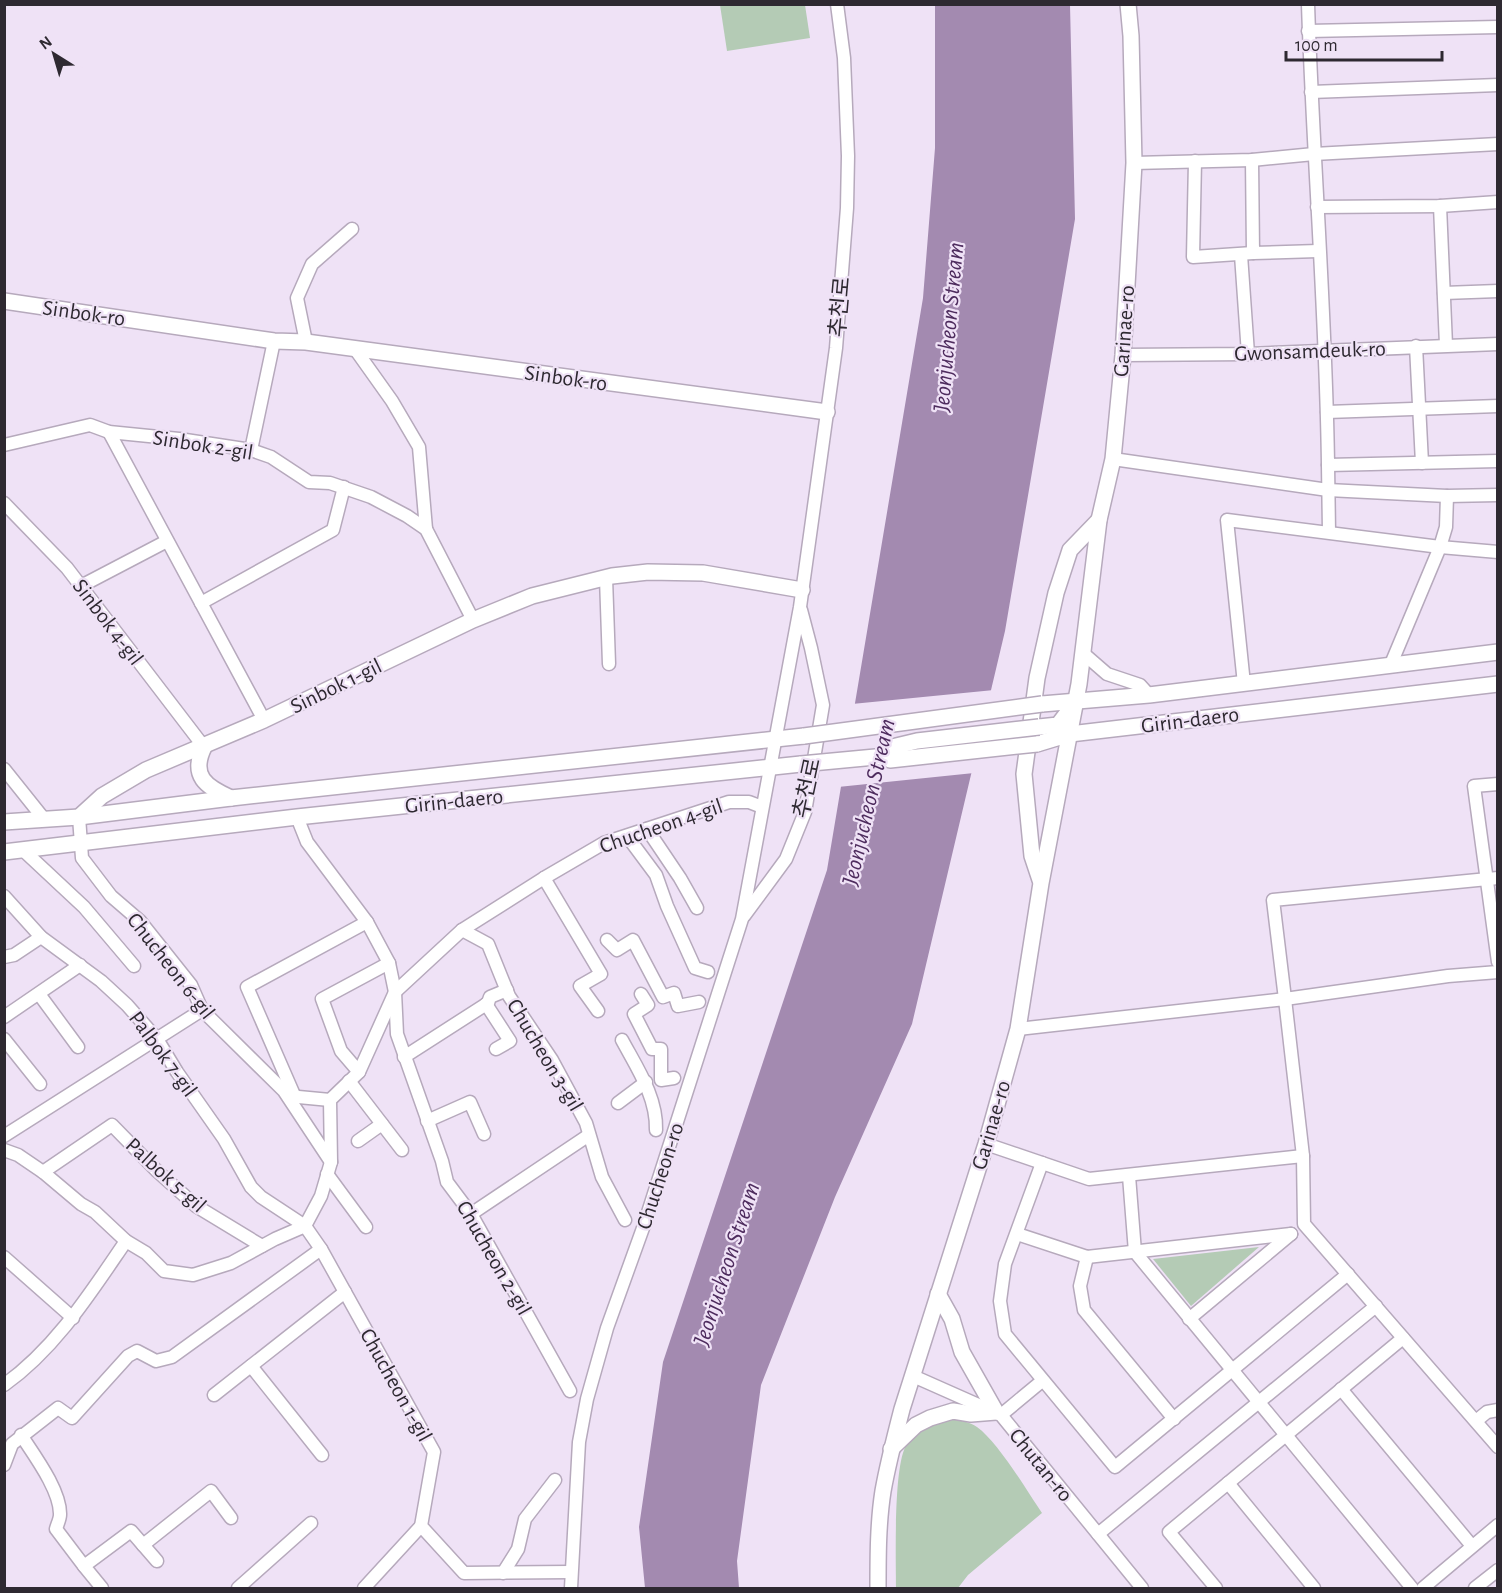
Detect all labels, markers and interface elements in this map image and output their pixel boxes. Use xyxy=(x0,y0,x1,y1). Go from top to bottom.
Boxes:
north arrow xyxy=(24,24,84,84)
scale bar xyxy=(1286,24,1442,62)
text: N xyxy=(36,33,55,53)
text: 100 m xyxy=(1295,37,1338,55)
water label: Jeonjucheon Stream xyxy=(930,241,968,414)
street label: 추천로 xyxy=(825,276,854,338)
street label: Garinae-ro xyxy=(1110,285,1138,377)
street label: Sinbok-ro xyxy=(41,296,127,330)
street label: Gwonsamdeuk-ro xyxy=(1234,337,1386,365)
street label: Sinbok-ro xyxy=(523,361,609,395)
street label: Sinbok 2-gil xyxy=(151,426,255,464)
street label: Sinbok 4-gil xyxy=(69,575,147,669)
street label: Sinbok 1-gil xyxy=(287,654,385,718)
street label: Girin-daero xyxy=(1140,703,1240,737)
water label: Jeonjucheon Stream xyxy=(838,716,900,889)
street label: 추천로 xyxy=(789,756,824,820)
street label: Girin-daero xyxy=(404,785,504,817)
street label: Chucheon 4-gil xyxy=(597,795,725,857)
street label: Chucheon 6-gil xyxy=(123,909,219,1023)
street label: Chucheon 3-gil xyxy=(503,995,587,1115)
street label: Palbok 7-gil xyxy=(125,1007,201,1101)
street label: Garinae-ro xyxy=(968,1078,1014,1172)
street label: Chucheon-ro xyxy=(632,1120,688,1232)
street label: Palbok 5-gil xyxy=(122,1133,210,1217)
water label: Jeonjucheon Stream xyxy=(689,1179,765,1350)
street label: Chucheon 2-gil xyxy=(452,1197,536,1319)
street label: Chucheon 1-gil xyxy=(356,1325,436,1445)
street label: Chutan-ro xyxy=(1005,1424,1077,1506)

